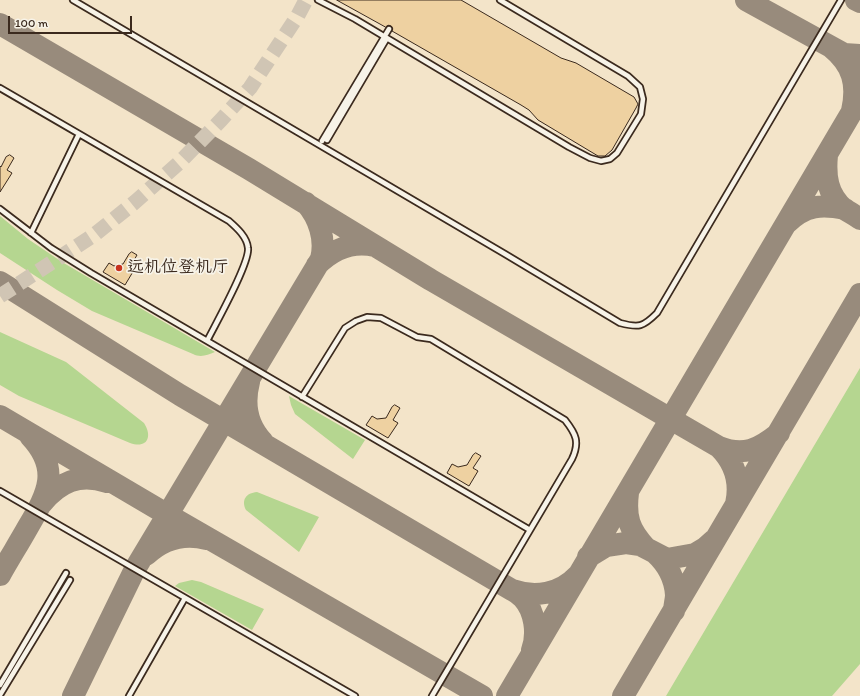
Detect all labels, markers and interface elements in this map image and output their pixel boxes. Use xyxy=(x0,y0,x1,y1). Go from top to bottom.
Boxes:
scale bar xyxy=(10,8,134,34)
text: 100 m xyxy=(15,16,48,30)
place label: 远机位登机厅 xyxy=(127,258,229,278)
marker: 远机位登机厅 xyxy=(114,263,124,273)

